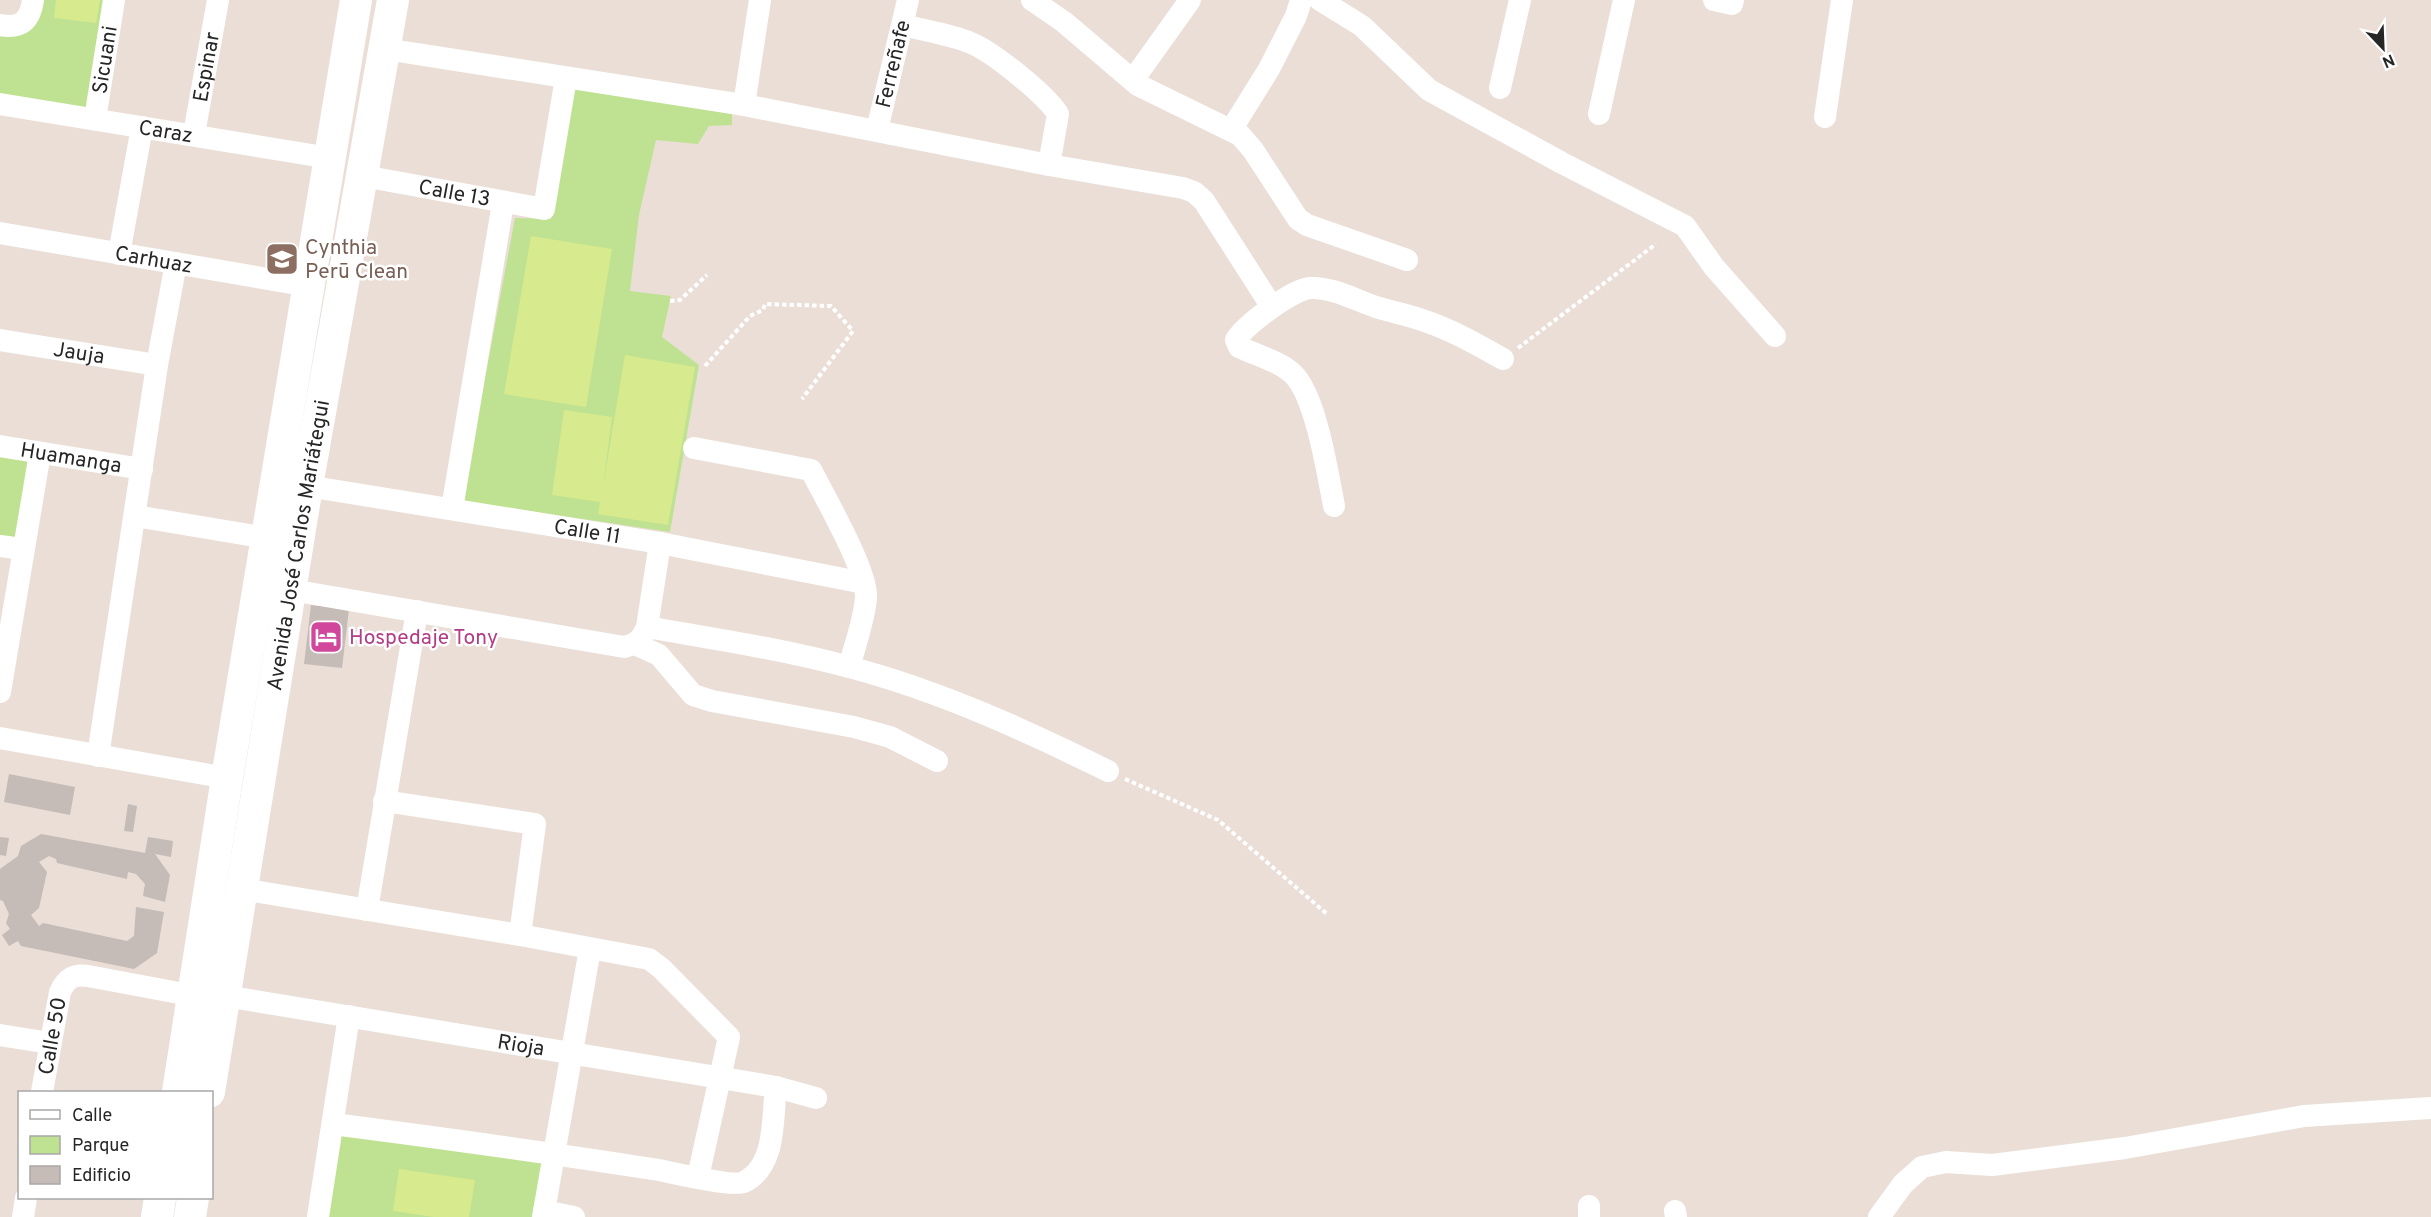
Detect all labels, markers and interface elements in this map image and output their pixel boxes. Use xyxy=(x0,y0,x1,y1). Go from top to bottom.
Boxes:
street label: Ferreñafe xyxy=(871,18,918,111)
north arrow xyxy=(2353,18,2413,78)
street label: Sicuani xyxy=(87,24,125,96)
street label: Espinar xyxy=(188,30,227,105)
text: N xyxy=(2379,49,2397,71)
street label: Caraz xyxy=(137,115,195,150)
street label: Calle 13 xyxy=(416,174,492,214)
place label: Cynthia Perū Clean xyxy=(305,235,408,286)
street label: Carhuaz xyxy=(113,241,194,281)
school or university icon: Cynthia Perū Clean xyxy=(264,241,300,277)
street label: Jauja xyxy=(51,337,106,371)
street label: Avenida José Carlos Mariátegui xyxy=(262,398,337,693)
street label: Huamanga xyxy=(18,437,124,481)
street label: Calle 11 xyxy=(552,514,623,551)
hotel icon: Hospedaje Tony xyxy=(308,619,344,655)
place label: Hospedaje Tony xyxy=(349,625,498,652)
street label: Calle 50 xyxy=(33,995,74,1077)
street label: Rioja xyxy=(495,1029,546,1064)
legend xyxy=(18,1091,213,1199)
text: Calle xyxy=(72,1105,112,1128)
text: Parque xyxy=(72,1135,129,1158)
text: Edificio xyxy=(72,1165,131,1188)

